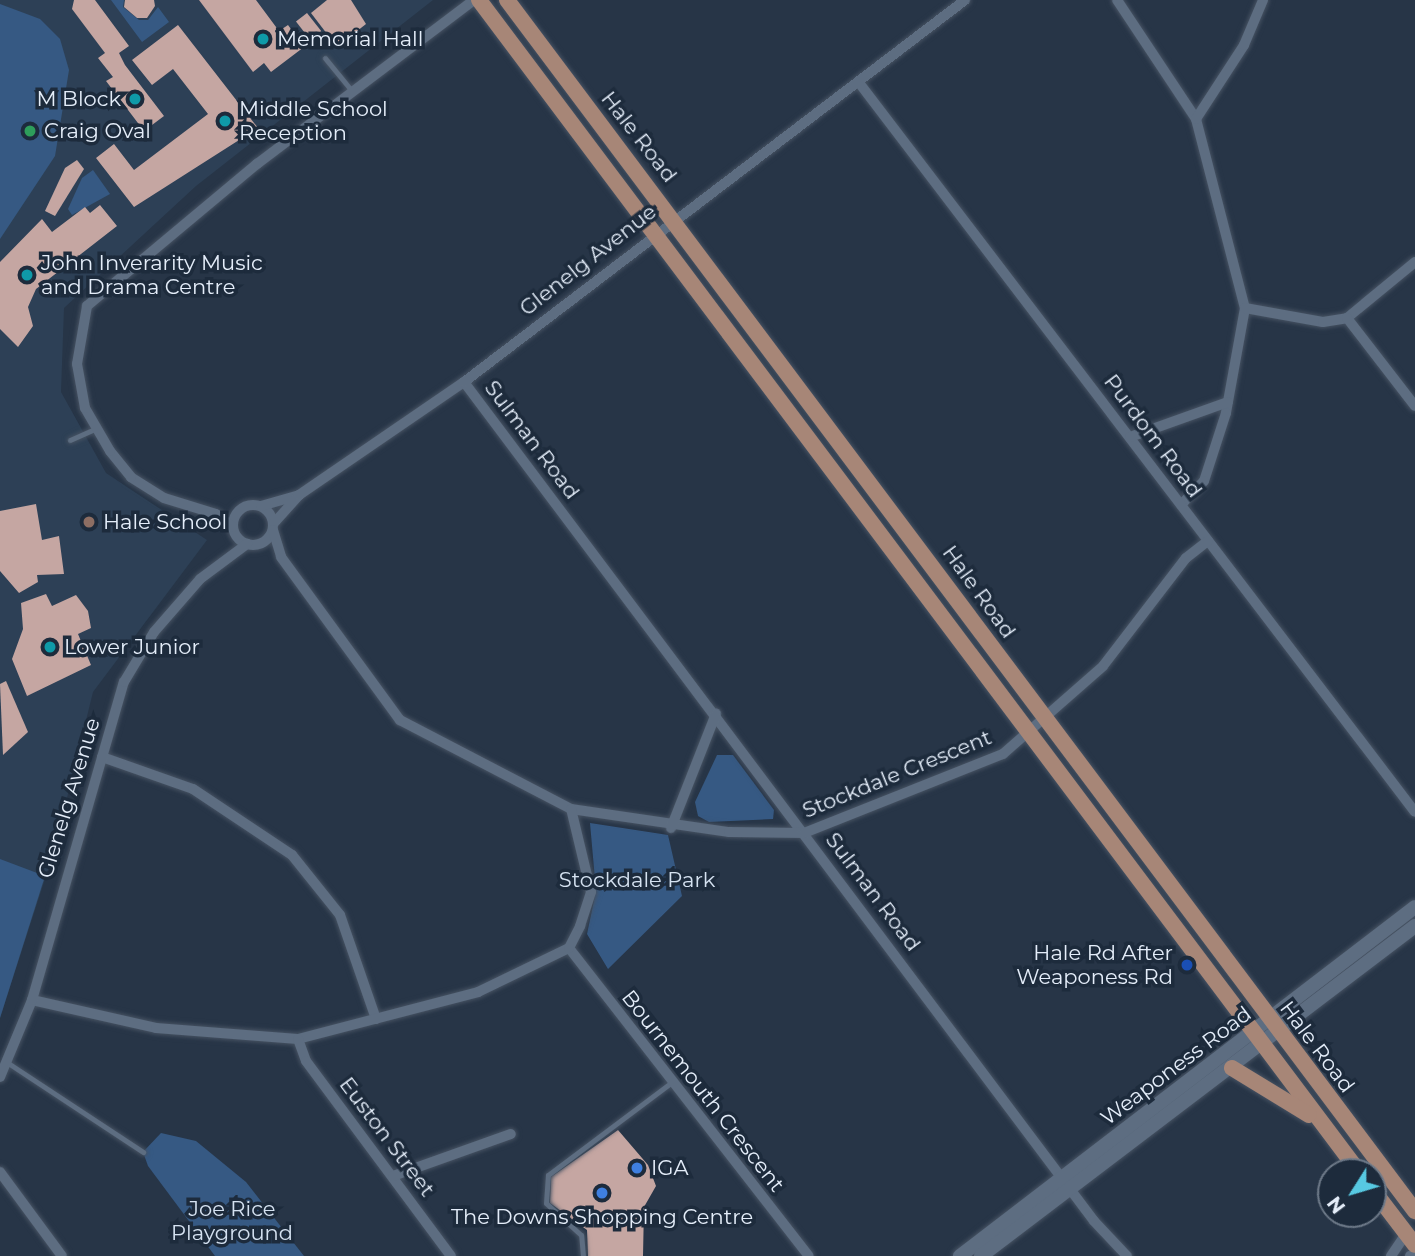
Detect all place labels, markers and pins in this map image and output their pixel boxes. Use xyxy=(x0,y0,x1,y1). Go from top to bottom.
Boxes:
place label: Memorial Hall xyxy=(277,26,423,52)
marker: Memorial Hall xyxy=(255,31,271,47)
place label: M Block xyxy=(37,86,121,112)
marker: M Block xyxy=(127,91,143,107)
place label: Middle School Reception xyxy=(239,96,388,146)
marker: Middle School Reception xyxy=(217,113,233,129)
place label: Craig Oval xyxy=(44,118,151,144)
marker: Craig Oval xyxy=(22,123,38,139)
place label: John Inverarity Music and Drama Centre xyxy=(41,250,263,300)
marker: John Inverarity Music and Drama Centre xyxy=(19,267,35,283)
place label: Hale School xyxy=(103,509,227,535)
marker: Hale School xyxy=(81,514,97,530)
place label: Lower Junior xyxy=(64,634,200,660)
marker: Lower Junior xyxy=(42,639,58,655)
place label: Hale Rd After Weaponess Rd xyxy=(1016,940,1173,990)
marker: Hale Rd After Weaponess Rd xyxy=(1179,957,1195,973)
place label: IGA xyxy=(651,1155,689,1181)
marker: IGA xyxy=(629,1160,645,1176)
marker: The Downs Shopping Centre xyxy=(594,1185,610,1201)
place label: The Downs Shopping Centre xyxy=(451,1204,753,1230)

